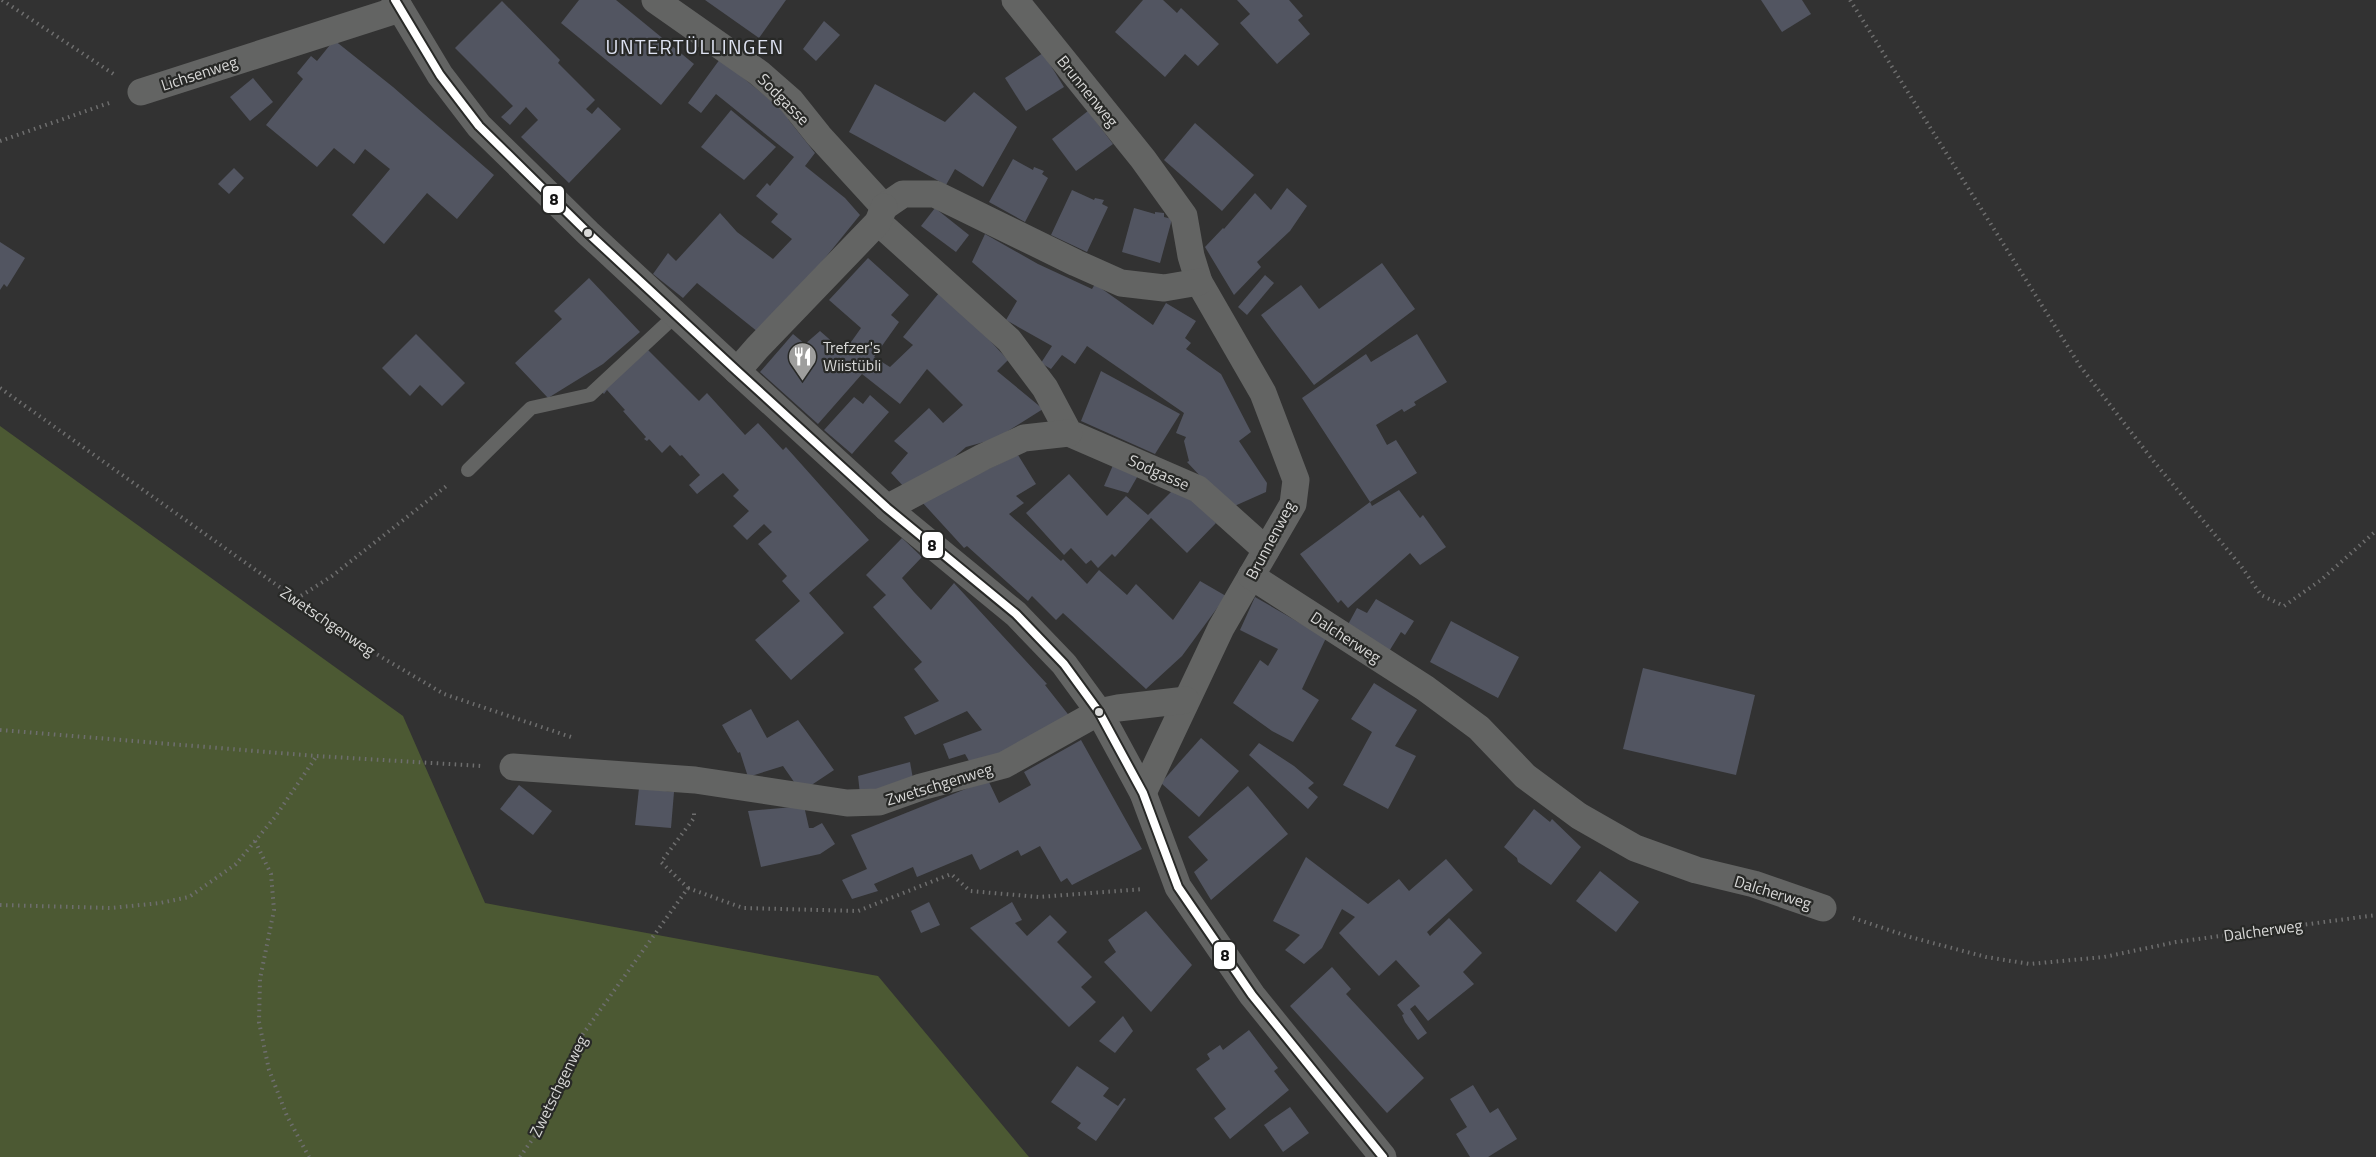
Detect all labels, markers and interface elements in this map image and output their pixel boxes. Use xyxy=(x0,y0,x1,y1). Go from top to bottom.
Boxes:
district label: UNTERTÜLLINGEN xyxy=(606,31,785,62)
street label: Lichsenweg xyxy=(158,49,240,97)
street label: Brunnenweg xyxy=(1052,50,1124,132)
street label: Sodgasse xyxy=(753,68,815,130)
line badge: 8 xyxy=(542,185,565,214)
text: 8 xyxy=(550,187,559,211)
unlabelled marker xyxy=(582,227,594,239)
place label: Trefzer's Wiistübli xyxy=(823,335,881,377)
restaurant icon: Trefzer's Wiistübli xyxy=(786,340,818,382)
street label: Sodgasse xyxy=(1125,448,1193,496)
street label: Brunnenweg xyxy=(1239,496,1301,584)
line badge: 8 xyxy=(921,531,944,559)
text: 8 xyxy=(928,533,937,557)
street label: Zwetschgenweg xyxy=(276,580,380,662)
street label: Dalcherweg xyxy=(1306,605,1386,669)
unlabelled marker xyxy=(1093,706,1105,718)
street label: Zwetschgenweg xyxy=(883,756,995,812)
street label: Dalcherweg xyxy=(1731,869,1815,915)
street label: Dalcherweg xyxy=(2222,913,2304,947)
line badge: 8 xyxy=(1213,941,1236,970)
text: 8 xyxy=(1221,943,1230,967)
street label: Zwetschgenweg xyxy=(523,1031,593,1141)

